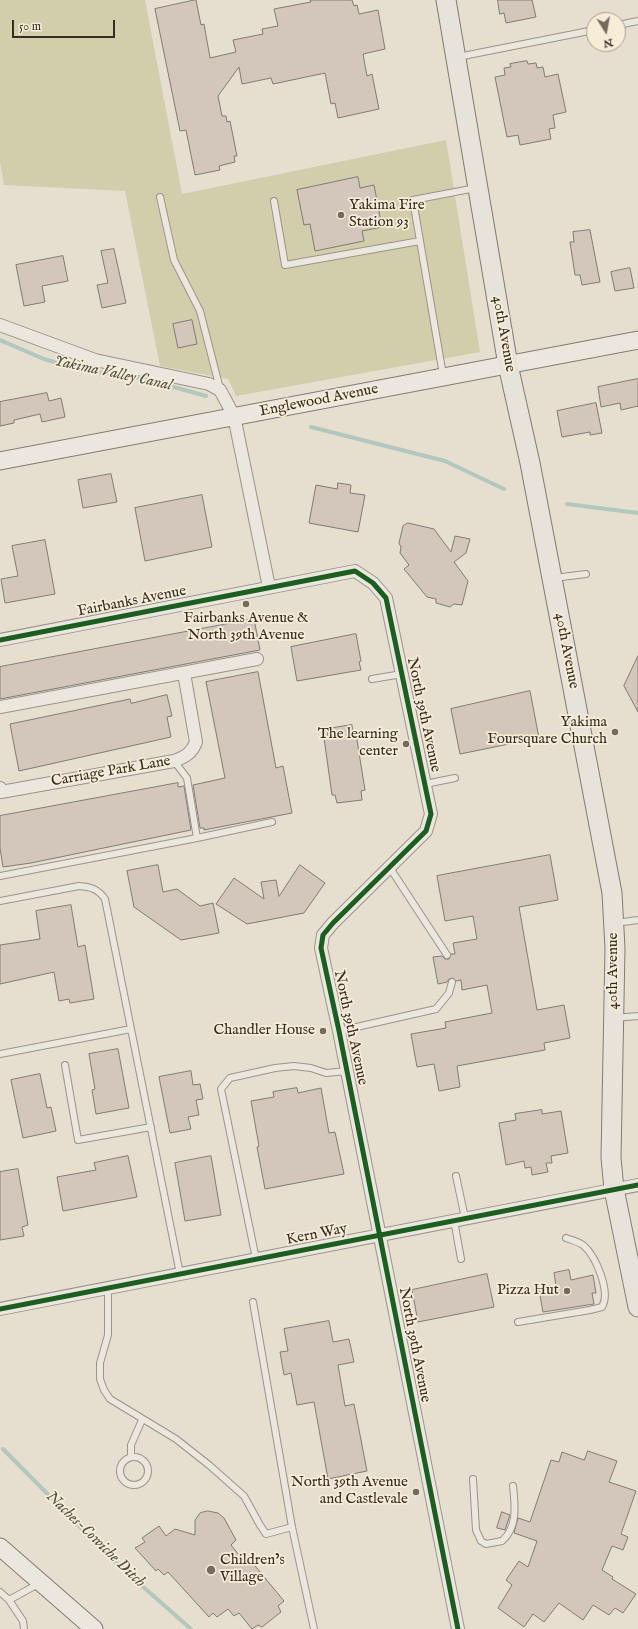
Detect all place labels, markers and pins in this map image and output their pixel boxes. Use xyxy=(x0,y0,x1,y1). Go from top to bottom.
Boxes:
place label: Yakima Fire Station 93 xyxy=(349,197,425,232)
marker: Yakima Fire Station 93 xyxy=(336,210,346,220)
marker: Fairbanks Avenue & North 39th Avenue xyxy=(241,599,251,609)
place label: Fairbanks Avenue & North 39th Avenue xyxy=(184,610,308,645)
place label: Yakima Foursquare Church xyxy=(487,714,607,749)
place label: The learning center xyxy=(318,726,398,761)
marker: Yakima Foursquare Church xyxy=(610,727,620,737)
marker: The learning center xyxy=(401,739,411,749)
place label: Chandler House xyxy=(214,1022,315,1040)
marker: Chandler House xyxy=(318,1026,328,1036)
place label: Pizza Hut xyxy=(497,1282,559,1300)
marker: Pizza Hut xyxy=(562,1286,572,1296)
place label: North 39th Avenue and Castlevale xyxy=(291,1474,408,1509)
marker: North 39th Avenue and Castlevale xyxy=(411,1487,421,1497)
place label: Children’s Village xyxy=(220,1552,285,1587)
marker: Children’s Village xyxy=(205,1564,217,1576)

